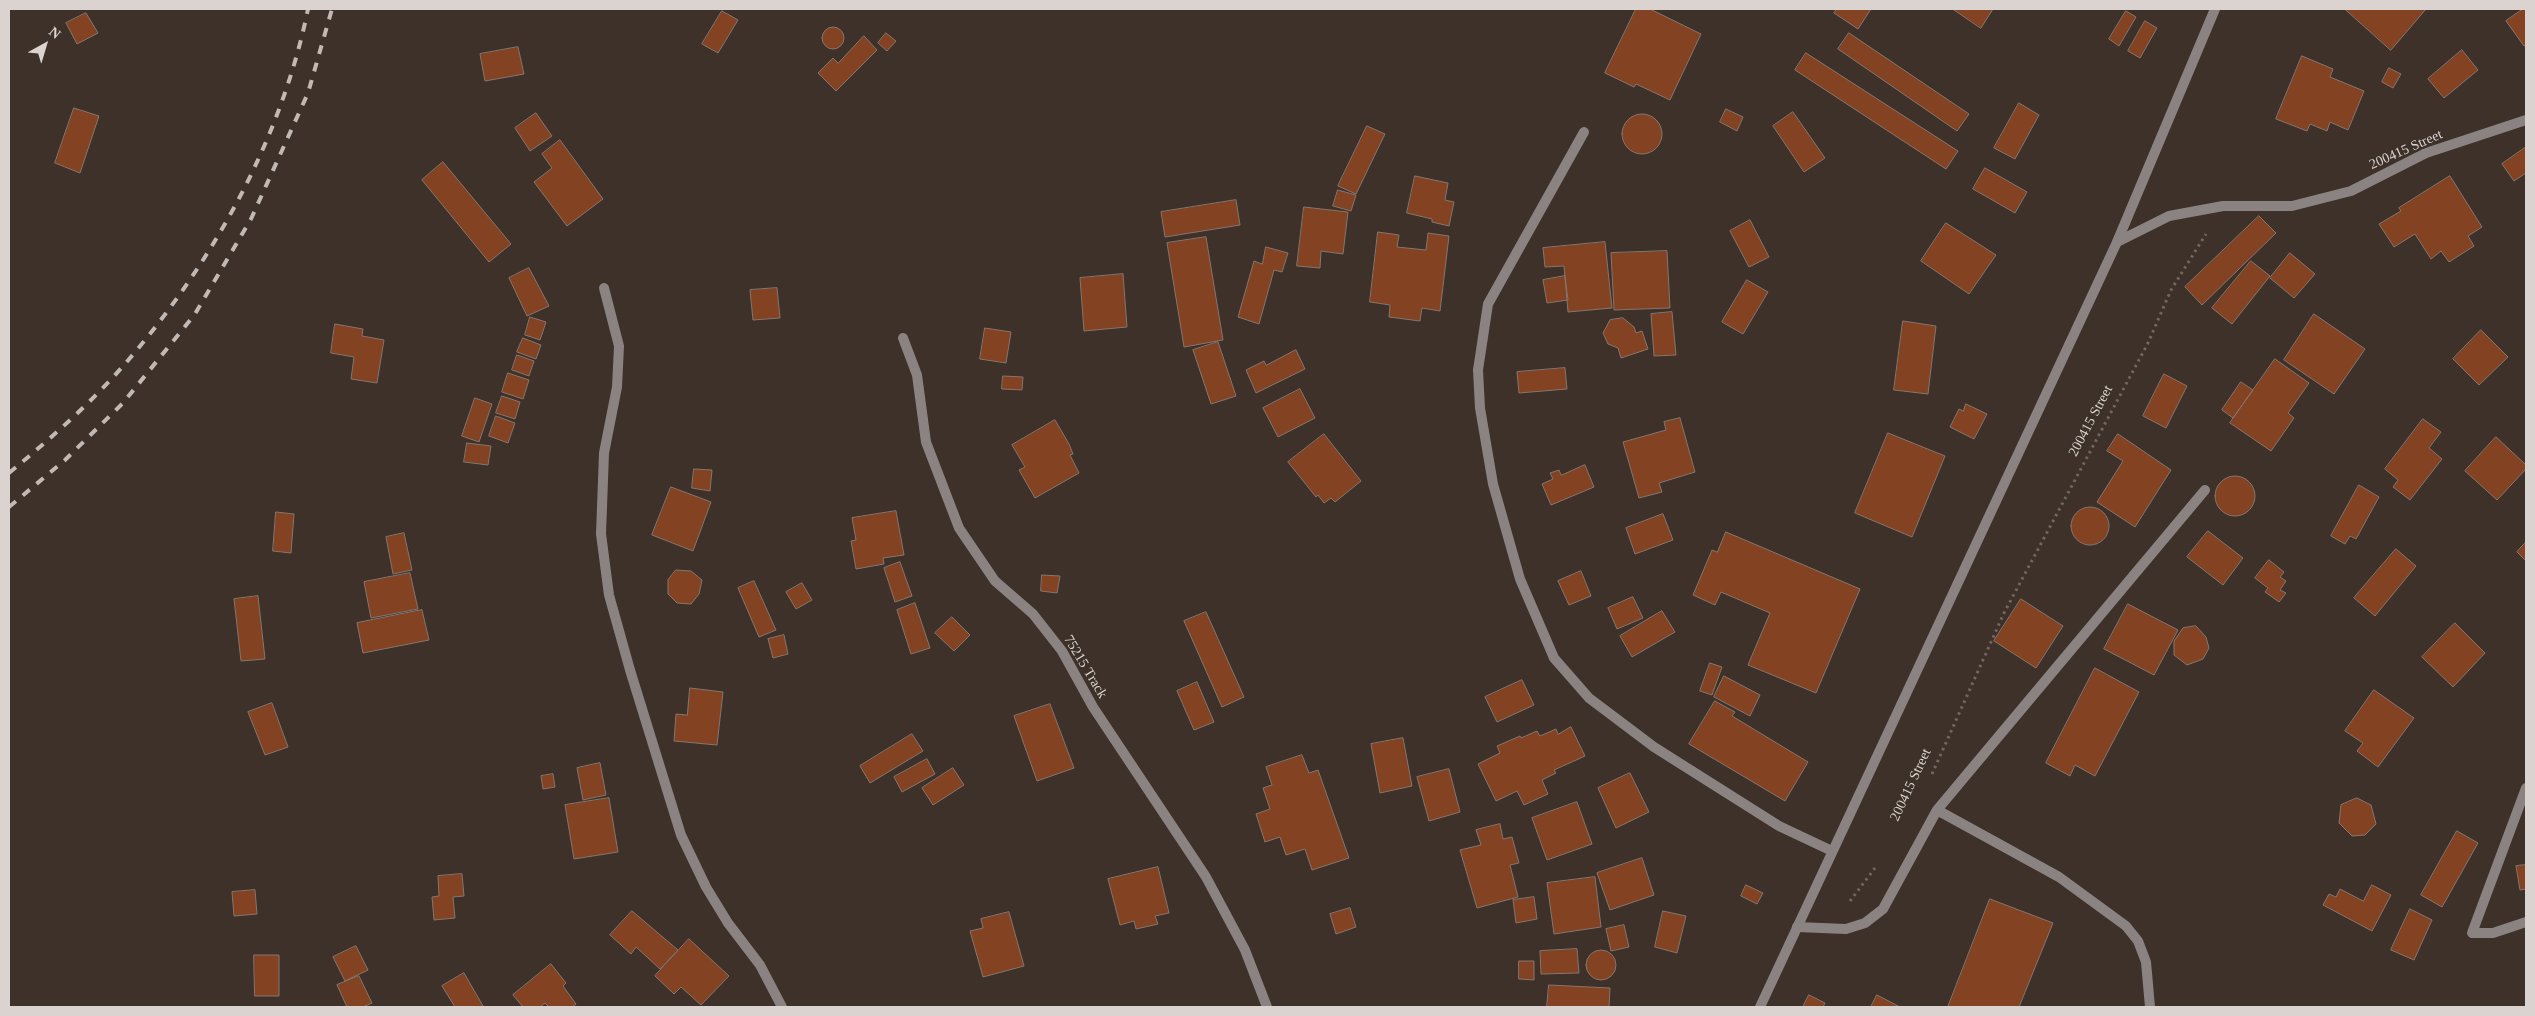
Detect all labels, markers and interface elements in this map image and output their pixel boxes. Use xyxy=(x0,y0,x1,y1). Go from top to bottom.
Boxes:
north arrow xyxy=(20,20,70,70)
text: N xyxy=(46,24,63,42)
street label: 200415 Street xyxy=(2367,126,2445,174)
street label: 200415 Street xyxy=(2065,383,2117,459)
street label: 75215 Track xyxy=(1060,632,1110,702)
street label: 200415 Street xyxy=(1887,746,1935,824)

